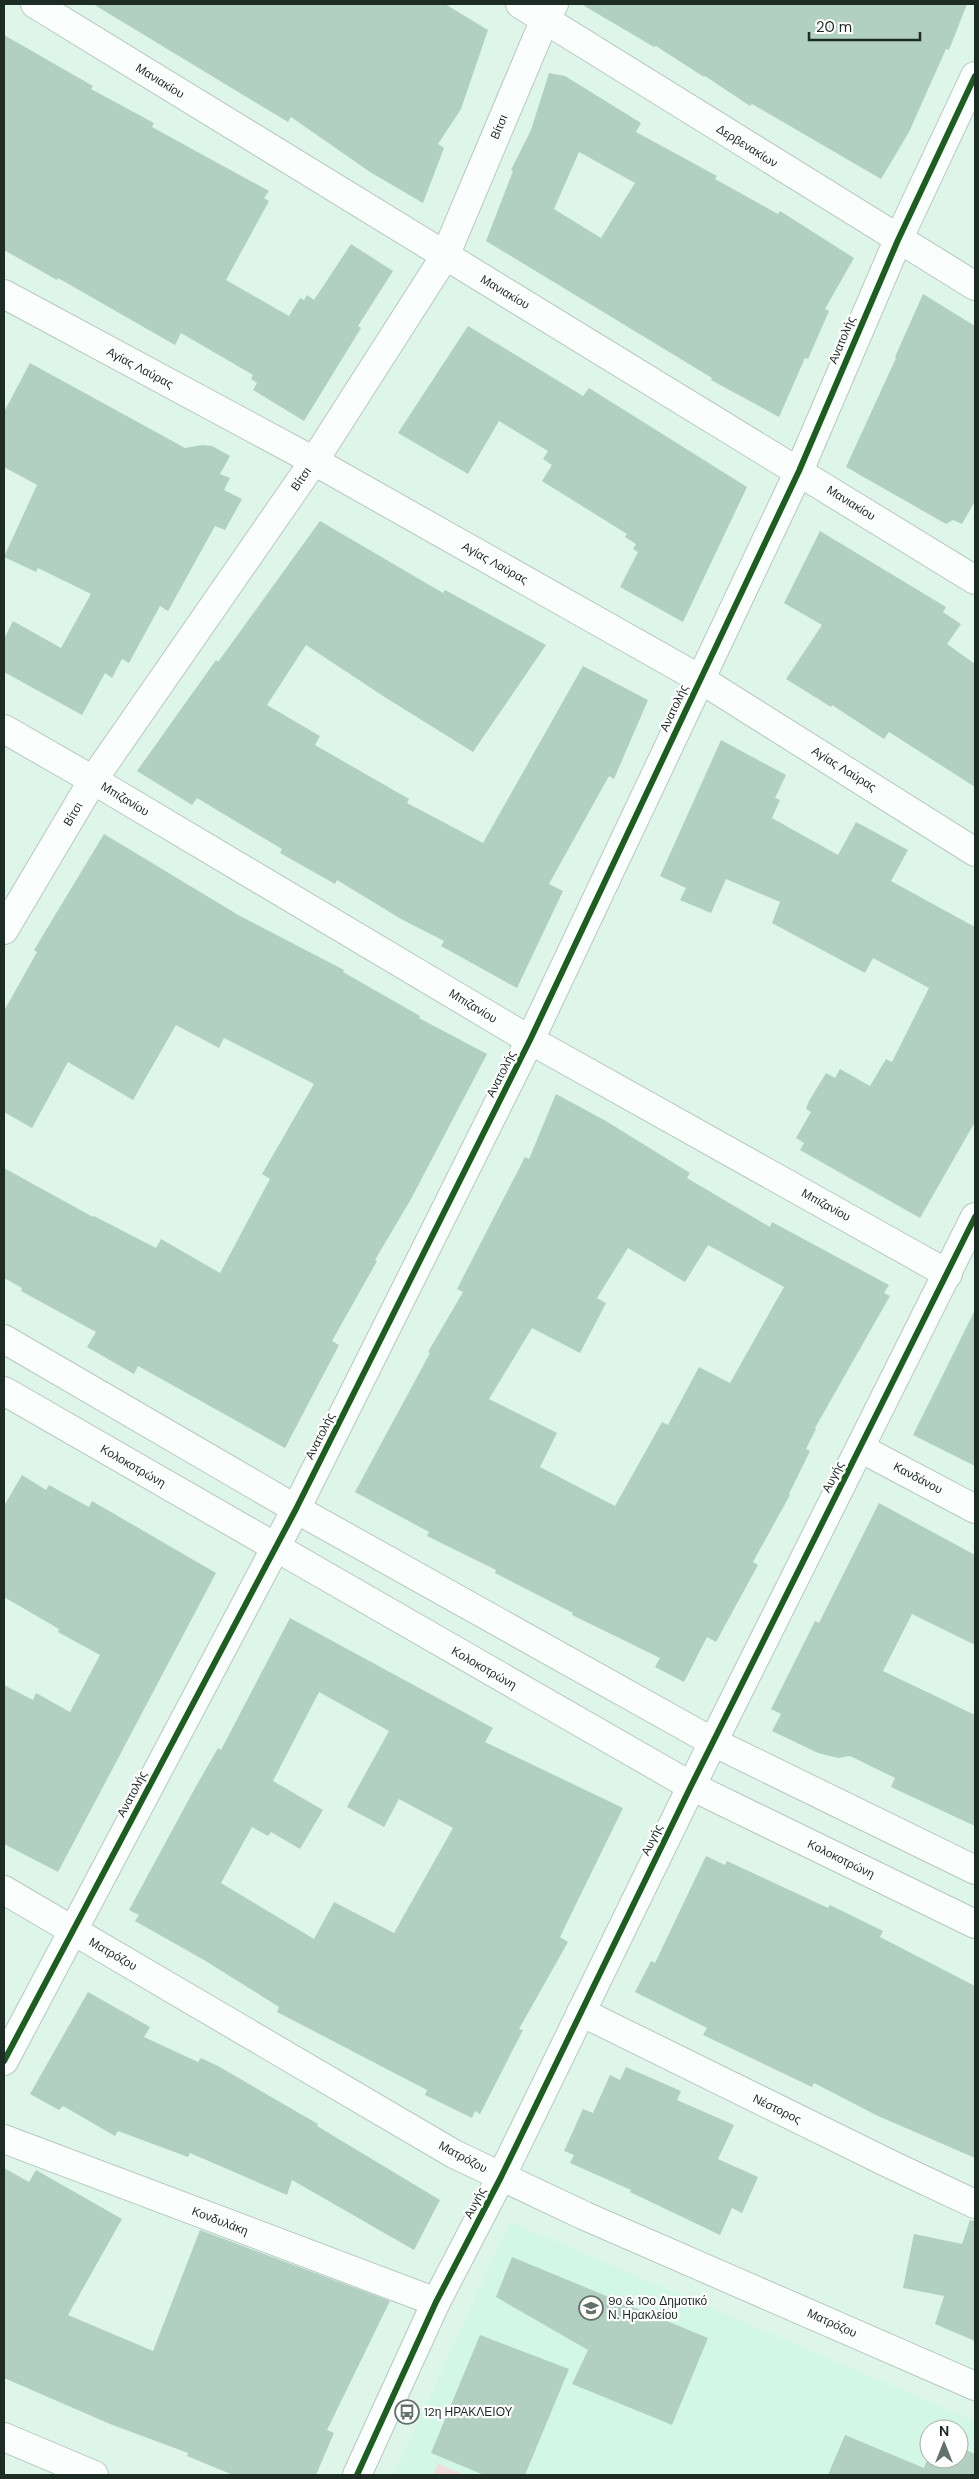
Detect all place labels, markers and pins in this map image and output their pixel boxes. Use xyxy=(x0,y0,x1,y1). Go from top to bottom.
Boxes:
place label: 9ο & 10ο Δημοτικό Ν. Ηρακλείου xyxy=(608,2293,708,2323)
school or university icon: 9ο & 10ο Δημοτικό Ν. Ηρακλείου xyxy=(578,2295,604,2321)
bus stop icon: 12η ΗΡΑΚΛΕΙΟΥ xyxy=(394,2399,420,2425)
place label: 12η ΗΡΑΚΛΕΙΟΥ xyxy=(424,2404,513,2420)

